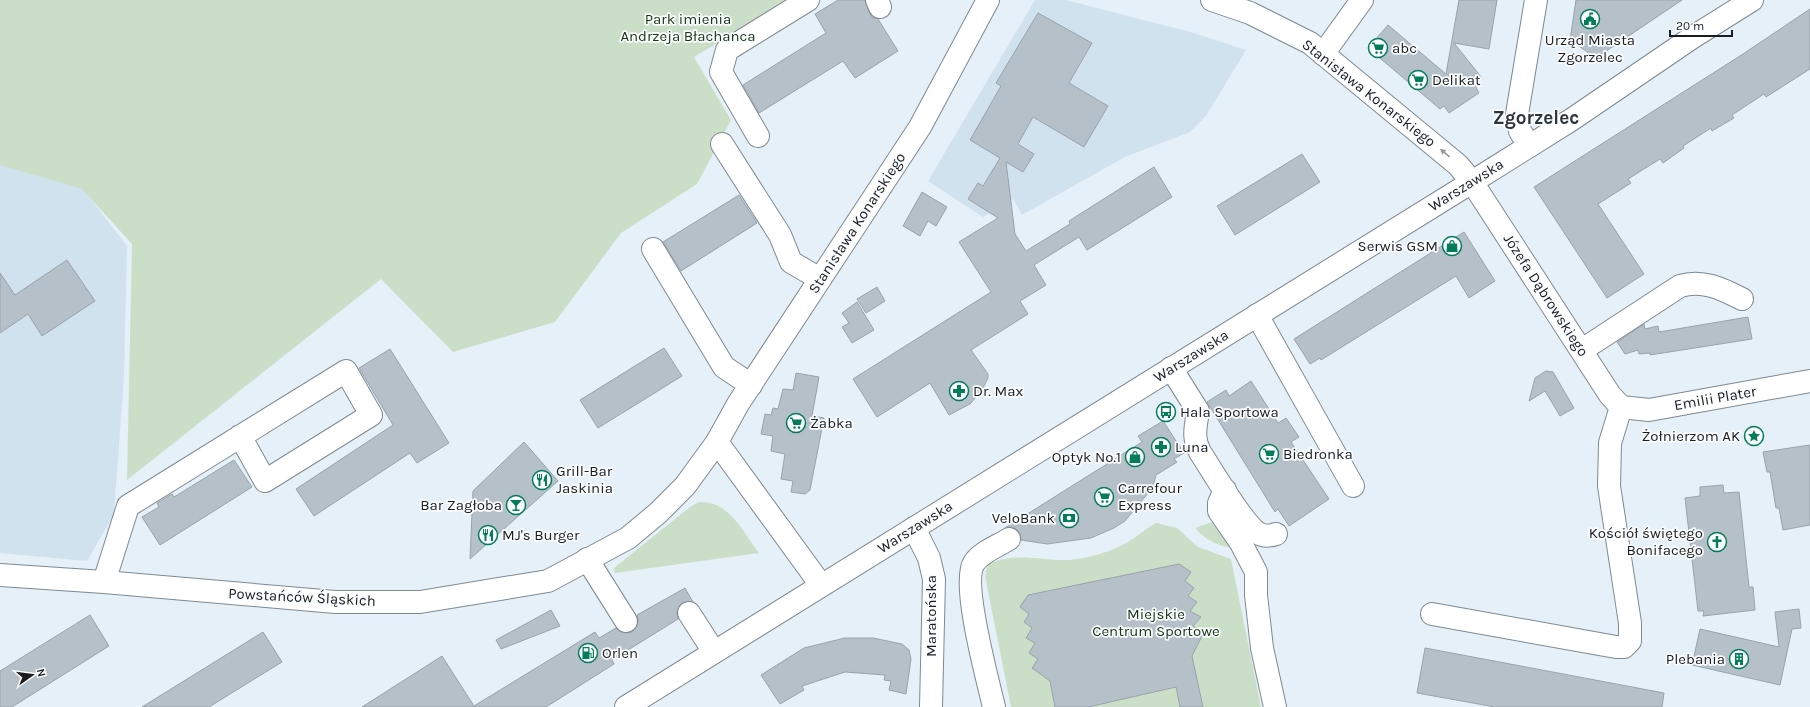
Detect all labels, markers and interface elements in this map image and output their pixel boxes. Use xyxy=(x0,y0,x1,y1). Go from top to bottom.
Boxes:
public building icon: Urząd Miasta Zgorzelec xyxy=(1579,8,1601,30)
park label: Park imienia Andrzeja Błachanca xyxy=(620,10,756,45)
scale bar xyxy=(1670,12,1732,38)
text: 20 m xyxy=(1676,19,1704,33)
place label: Urząd Miasta Zgorzelec xyxy=(1545,31,1635,66)
street label: Stanisława Konarskiego xyxy=(1299,35,1439,151)
supermarket icon: abc xyxy=(1367,37,1389,59)
place label: abc xyxy=(1392,39,1417,57)
supermarket icon: Delikat xyxy=(1407,69,1429,91)
place label: Delikat xyxy=(1432,71,1481,89)
district label: Zgorzelec xyxy=(1493,107,1579,129)
street label: Stanisława Konarskiego xyxy=(805,149,909,297)
one-way arrow xyxy=(1440,149,1451,158)
street label: Warszawska xyxy=(1425,155,1507,215)
street label: Józefa Dąbrowskiego xyxy=(1500,230,1592,360)
shop icon: Serwis GSM xyxy=(1441,235,1463,257)
place label: Serwis GSM xyxy=(1358,237,1438,255)
street label: Warszawska xyxy=(1150,326,1232,386)
pharmacy icon: Dr. Max xyxy=(948,380,970,402)
place label: Dr. Max xyxy=(973,382,1024,400)
street label: Emilii Plater xyxy=(1672,382,1758,414)
bus stop icon: Hala Sportowa xyxy=(1155,401,1177,423)
place label: Hala Sportowa xyxy=(1180,403,1279,421)
supermarket icon: Żabka xyxy=(785,412,807,434)
place label: Żabka xyxy=(810,414,853,432)
place icon: Żołnierzom AK xyxy=(1743,425,1765,447)
place label: Żołnierzom AK xyxy=(1641,427,1740,445)
pharmacy icon: Luna xyxy=(1150,436,1172,458)
place label: Luna xyxy=(1175,438,1208,456)
supermarket icon: Biedronka xyxy=(1258,443,1280,465)
place label: Biedronka xyxy=(1283,445,1353,463)
shop icon: Optyk No.1 xyxy=(1124,446,1146,468)
place label: Optyk No.1 xyxy=(1052,448,1121,466)
place label: Grill-Bar Jaskinia xyxy=(556,462,613,497)
restaurant icon: Grill-Bar Jaskinia xyxy=(531,469,553,491)
place label: Carrefour Express xyxy=(1118,479,1182,514)
supermarket icon: Carrefour Express xyxy=(1093,486,1115,508)
bar icon: Bar Zagłoba xyxy=(505,494,527,516)
place label: Bar Zagłoba xyxy=(420,496,502,514)
street label: Warszawska xyxy=(874,497,956,557)
bank icon: VeloBank xyxy=(1058,507,1080,529)
place label: VeloBank xyxy=(992,509,1055,527)
restaurant icon: MJ's Burger xyxy=(477,524,499,546)
place label: Kościół świętego Bonifacego xyxy=(1589,524,1703,559)
place label: MJ's Burger xyxy=(502,526,580,544)
church icon: Kościół świętego Bonifacego xyxy=(1706,531,1728,553)
street label: Maratońska xyxy=(922,575,940,657)
street label: Powstańców Śląskich xyxy=(228,584,376,610)
park label: Miejskie Centrum Sportowe xyxy=(1092,605,1220,640)
fuel station icon: Orlen xyxy=(577,642,599,664)
place label: Orlen xyxy=(602,644,638,662)
building icon: Plebania xyxy=(1728,648,1750,670)
place label: Plebania xyxy=(1666,650,1725,668)
north arrow xyxy=(12,655,52,695)
text: N xyxy=(34,667,48,678)

